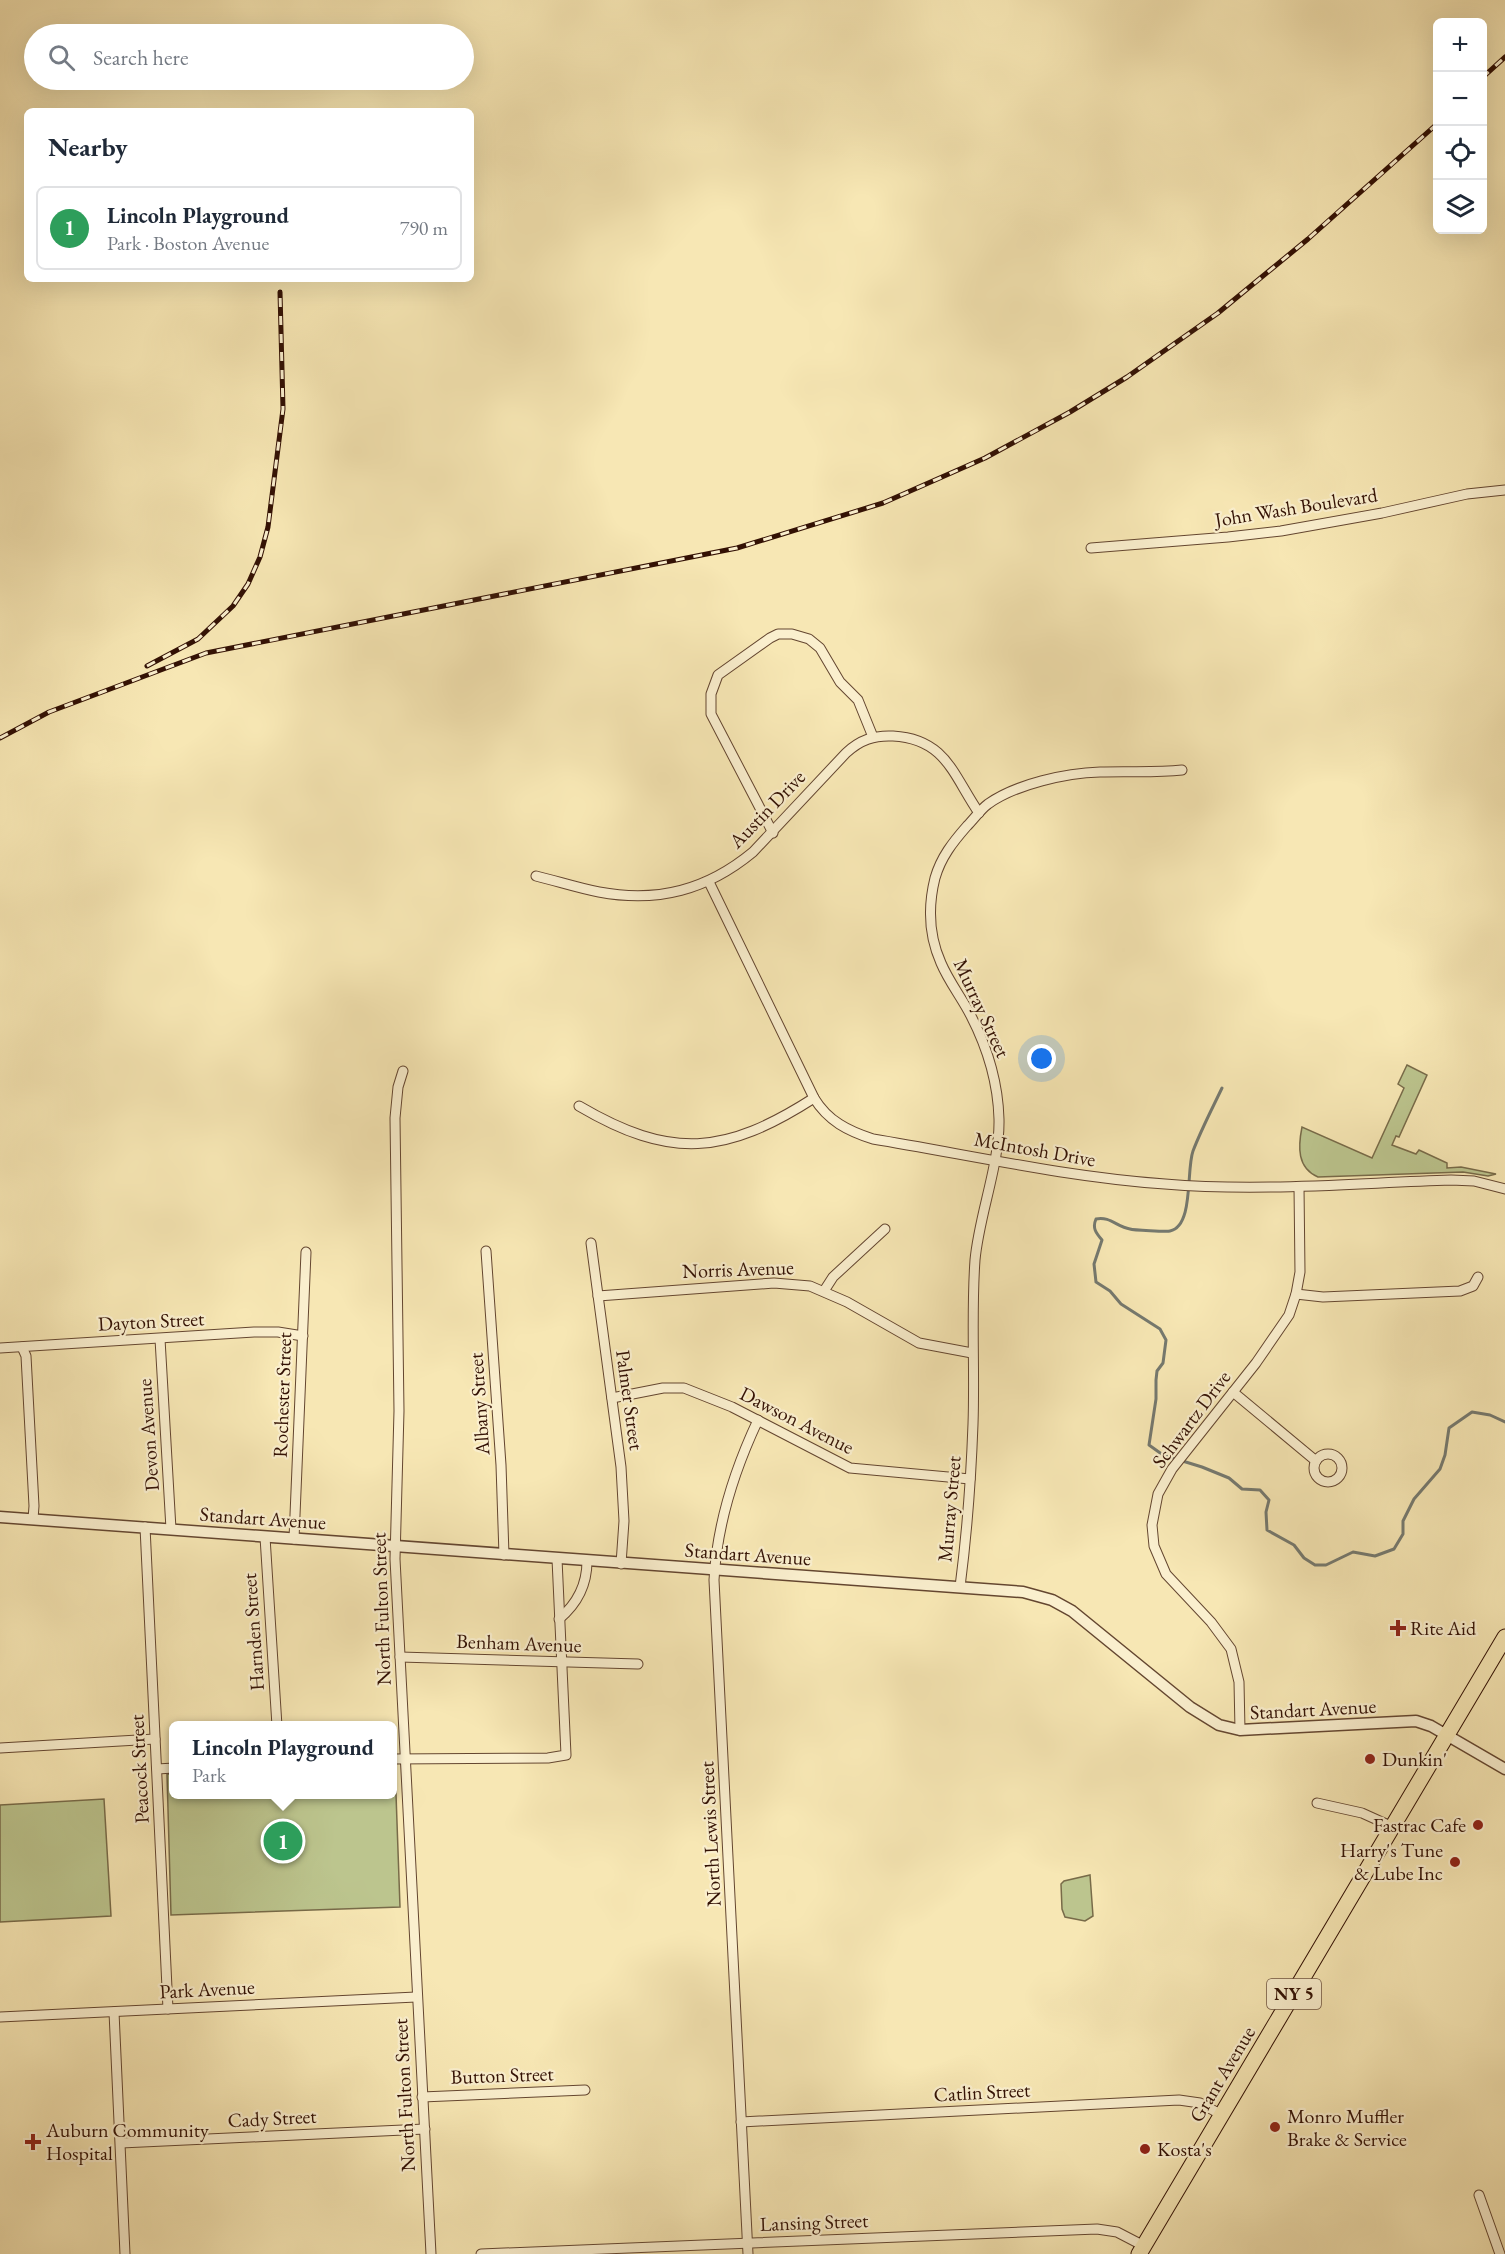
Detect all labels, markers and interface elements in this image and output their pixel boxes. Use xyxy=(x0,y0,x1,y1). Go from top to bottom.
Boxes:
map controls xyxy=(1433,18,1487,234)
button: + xyxy=(1433,18,1487,72)
search box xyxy=(24,24,474,90)
icon: search xyxy=(45,41,78,74)
text: Search here xyxy=(93,43,188,72)
button: − xyxy=(1433,72,1487,126)
button: locate xyxy=(1433,126,1487,180)
text: Nearby xyxy=(48,130,128,164)
button: layers xyxy=(1433,180,1487,234)
text: Lincoln Playground xyxy=(107,201,289,230)
text: 1 xyxy=(64,215,75,241)
text: 790 m xyxy=(400,215,448,241)
text: Park · Boston Avenue xyxy=(107,230,269,256)
street label: John Wash Boulevard xyxy=(1211,481,1380,533)
street label: Austin Drive xyxy=(722,764,811,854)
street label: Murray Street xyxy=(948,954,1017,1062)
your location xyxy=(1027,1044,1056,1073)
street label: McIntosh Drive xyxy=(972,1126,1098,1172)
street label: Norris Avenue xyxy=(682,1254,795,1284)
street label: Dayton Street xyxy=(97,1305,205,1337)
street label: Rochester Street xyxy=(267,1331,297,1458)
street label: Palmer Street xyxy=(610,1348,650,1452)
street label: Albany Street xyxy=(462,1351,496,1457)
street label: Schwartz Drive xyxy=(1146,1365,1236,1473)
street label: Devon Avenue xyxy=(131,1378,165,1492)
street label: Dawson Avenue xyxy=(736,1380,859,1460)
street label: Murray Street xyxy=(931,1454,967,1563)
street label: Standart Avenue xyxy=(199,1501,327,1535)
street label: North Fulton Street xyxy=(365,1531,397,1686)
street label: Standart Avenue xyxy=(684,1537,812,1571)
street label: Harnden Street xyxy=(236,1572,270,1692)
place label: Rite Aid xyxy=(1410,1615,1477,1641)
marker: Rite Aid xyxy=(1391,1621,1405,1635)
street label: Benham Avenue xyxy=(456,1628,582,1658)
street label: Standart Avenue xyxy=(1249,1693,1377,1725)
street label: Peacock Street xyxy=(123,1713,155,1824)
popup xyxy=(169,1721,397,1799)
text: Lincoln Playground xyxy=(192,1733,374,1762)
place label: Dunkin' xyxy=(1382,1746,1447,1772)
marker: Dunkin' xyxy=(1363,1752,1377,1766)
street label: North Lewis Street xyxy=(693,1760,727,1907)
text: Park xyxy=(192,1762,226,1788)
place label: Fastrac Cafe xyxy=(1373,1812,1466,1838)
pin: 1 xyxy=(264,1818,302,1864)
marker: Fastrac Cafe xyxy=(1471,1818,1485,1832)
place label: Harry's Tune & Lube Inc xyxy=(1340,1837,1443,1886)
marker: Harry's Tune & Lube Inc xyxy=(1448,1855,1462,1869)
street label: Park Avenue xyxy=(159,1974,256,2004)
road number: NY 5 xyxy=(1267,1979,1321,2009)
street label: North Fulton Street xyxy=(387,2017,421,2172)
street label: Grant Avenue xyxy=(1183,2021,1261,2127)
street label: Button Street xyxy=(450,2060,555,2090)
street label: Catlin Street xyxy=(933,2076,1032,2108)
street label: Cady Street xyxy=(227,2103,318,2133)
place label: Monro Muffler Brake & Service xyxy=(1287,2103,1407,2152)
place label: Auburn Community Hospital xyxy=(45,2117,209,2166)
marker: Monro Muffler Brake & Service xyxy=(1268,2120,1282,2134)
marker: Auburn Community Hospital xyxy=(24,2133,42,2151)
place label: Kosta's xyxy=(1157,2136,1212,2162)
marker: Kosta's xyxy=(1138,2142,1152,2156)
street label: Lansing Street xyxy=(759,2207,870,2237)

